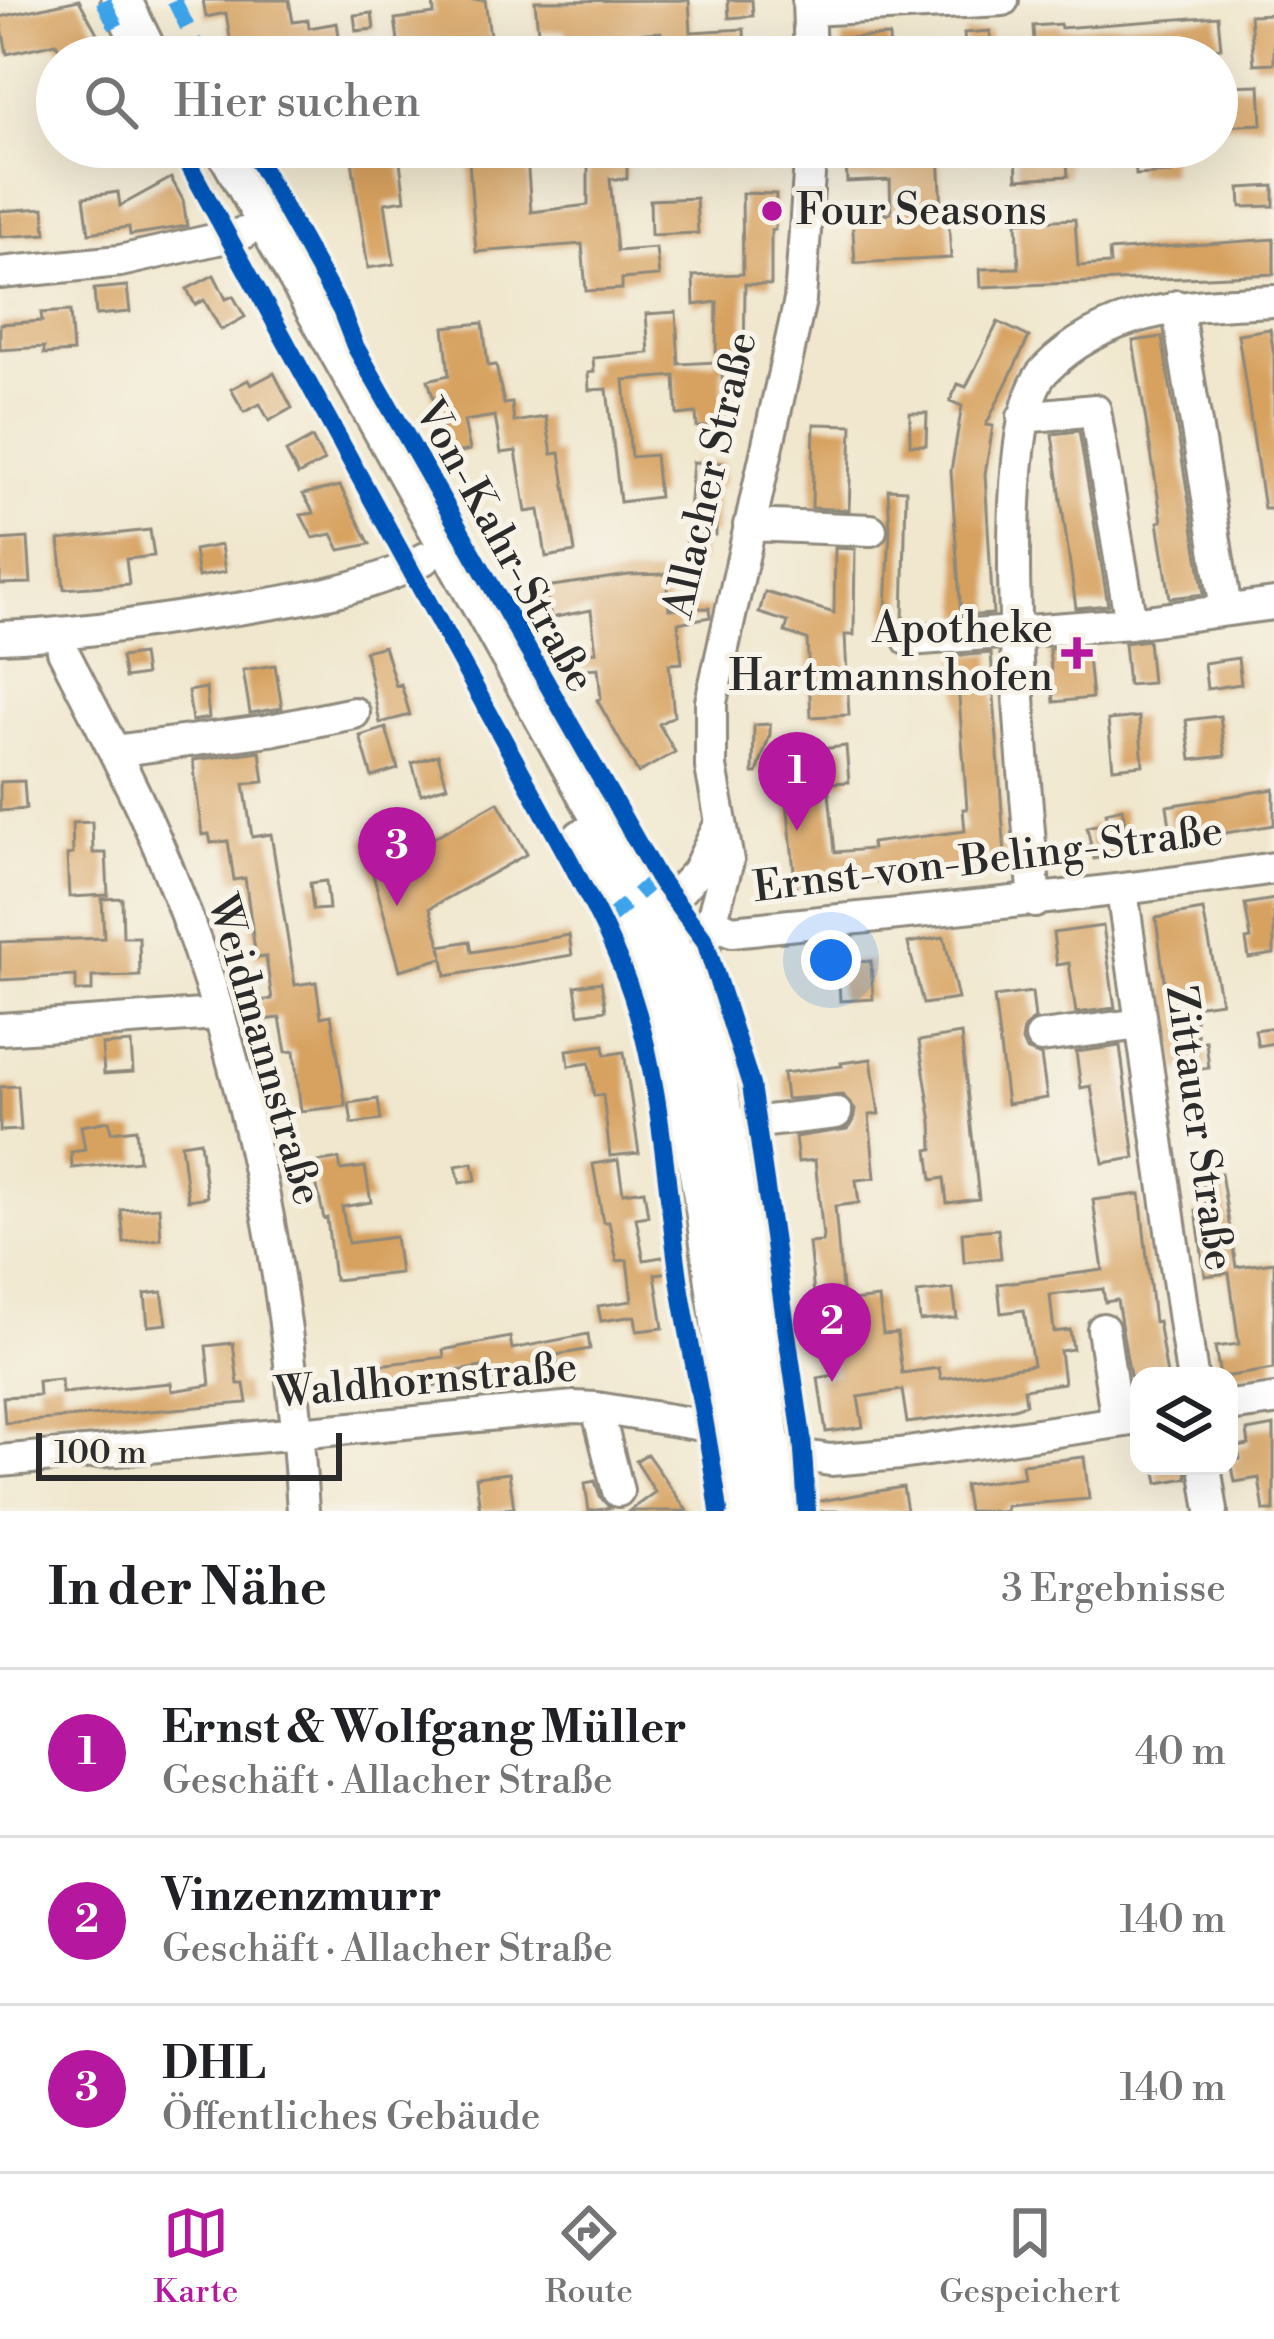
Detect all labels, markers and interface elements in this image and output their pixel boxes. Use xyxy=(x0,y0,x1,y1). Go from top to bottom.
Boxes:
search box xyxy=(36,36,1238,168)
icon: search xyxy=(78,69,144,135)
text: Hier suchen xyxy=(174,74,420,131)
place label: Four Seasons xyxy=(796,185,1047,238)
marker: Four Seasons xyxy=(759,198,785,224)
street label: Allacher Straße xyxy=(652,327,770,624)
street label: Von-Kahr-Straße xyxy=(401,390,606,702)
place label: Apotheke Hartmannshofen xyxy=(729,603,1053,704)
marker: Apotheke Hartmannshofen xyxy=(1064,640,1090,666)
pin: 1 xyxy=(758,732,836,831)
street label: Ernst-von-Beling-Straße xyxy=(750,805,1226,916)
pin: 3 xyxy=(358,807,436,906)
street label: Weidmannstraße xyxy=(194,887,334,1211)
your location xyxy=(801,930,861,990)
street label: Zittauer Straße xyxy=(1153,982,1245,1274)
pin: 2 xyxy=(793,1283,871,1382)
street label: Waldhornstraße xyxy=(271,1341,579,1421)
map controls xyxy=(1130,1367,1238,1475)
button: layers xyxy=(1130,1367,1238,1475)
scale bar xyxy=(36,1427,342,1480)
text: 100 m xyxy=(54,1433,147,1474)
text: In der Nähe xyxy=(48,1557,327,1621)
text: 3 Ergebnisse xyxy=(1001,1565,1226,1614)
text: Ernst & Wolfgang Müller xyxy=(162,1700,687,1757)
text: 1 xyxy=(78,1728,96,1777)
text: 40 m xyxy=(1135,1728,1226,1777)
text: Geschäft · Allacher Straße xyxy=(162,1757,613,1806)
text: Vinzenzmurr xyxy=(162,1868,442,1925)
text: 2 xyxy=(75,1896,99,1945)
text: 140 m xyxy=(1119,1896,1226,1945)
text: Geschäft · Allacher Straße xyxy=(162,1925,613,1974)
text: DHL xyxy=(162,2036,266,2093)
text: 3 xyxy=(75,2064,99,2113)
text: 140 m xyxy=(1119,2064,1226,2113)
text: Öffentliches Gebäude xyxy=(162,2093,540,2142)
tab: Karte xyxy=(153,2200,239,2313)
tab: Route xyxy=(545,2200,633,2313)
tab: Gespeichert xyxy=(939,2200,1121,2313)

